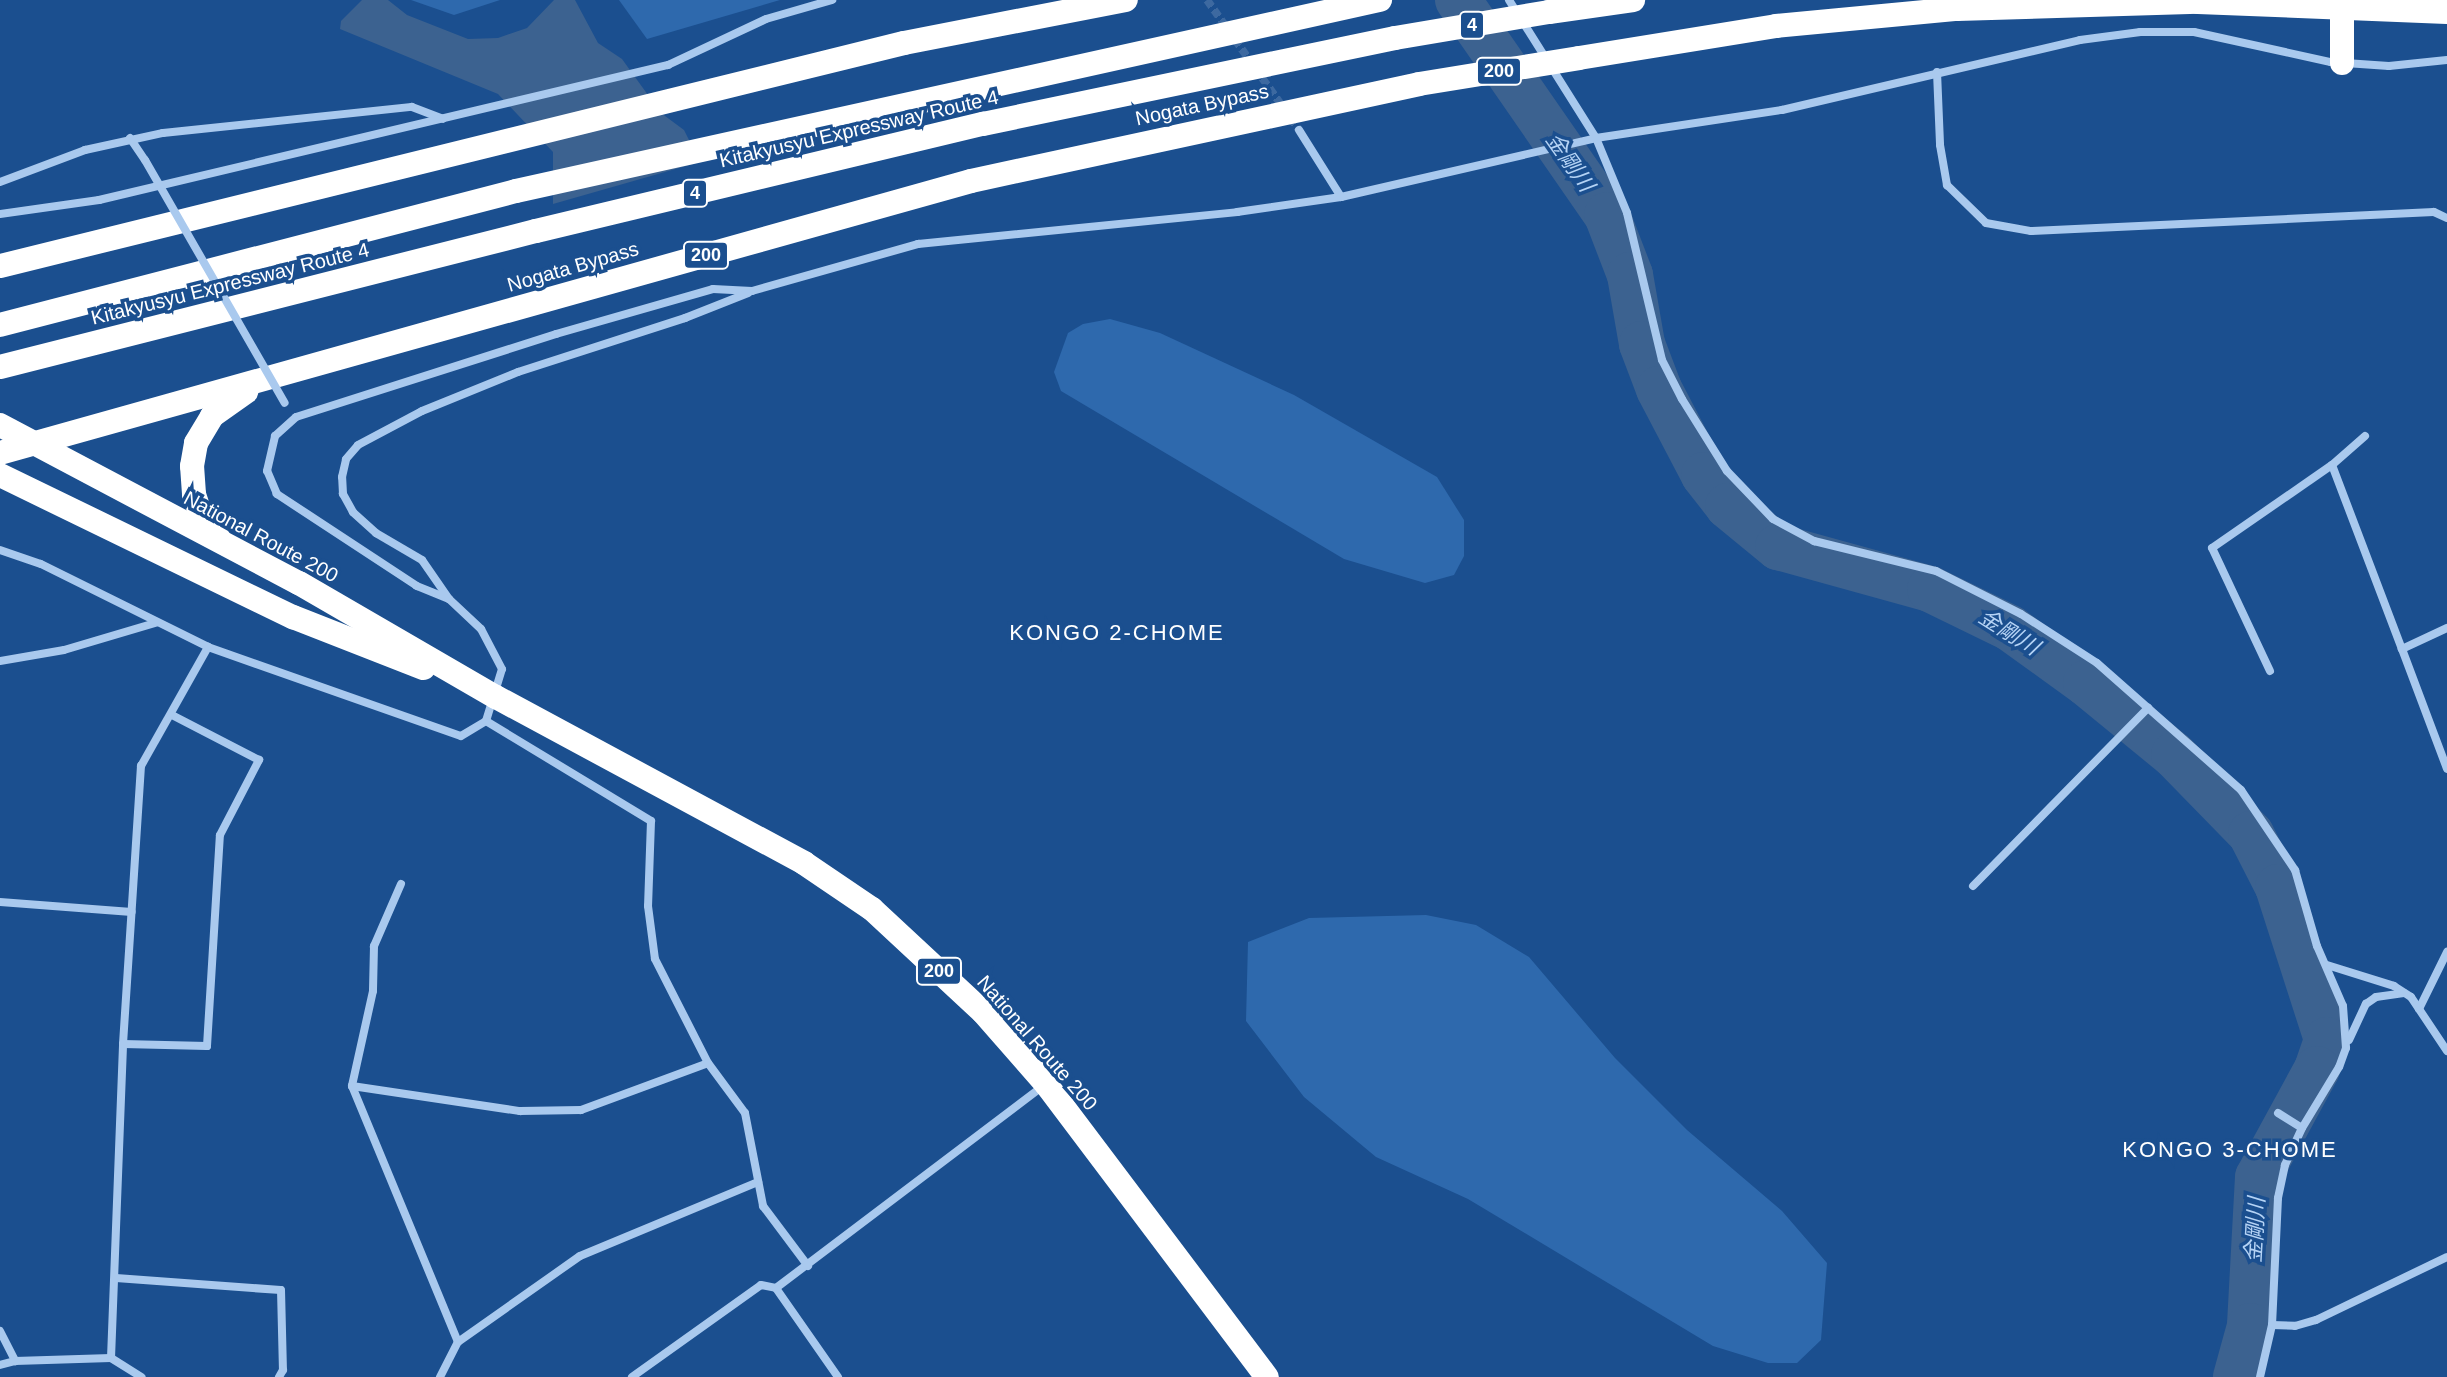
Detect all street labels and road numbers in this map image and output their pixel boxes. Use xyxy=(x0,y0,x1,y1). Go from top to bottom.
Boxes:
road number: 4 xyxy=(1458,11,1486,39)
road number: 200 xyxy=(1475,57,1523,85)
street label: Nogata Bypass xyxy=(1133,79,1271,131)
street label: Kitakyusyu Expressway Route 4 xyxy=(717,85,1001,173)
road number: 4 xyxy=(681,179,709,207)
street label: Nogata Bypass xyxy=(505,237,641,297)
street label: Kitakyusyu Expressway Route 4 xyxy=(88,238,372,330)
road number: 200 xyxy=(682,241,730,269)
street label: National Route 200 xyxy=(180,486,342,588)
road number: 200 xyxy=(915,957,963,985)
street label: National Route 200 xyxy=(972,971,1102,1115)

